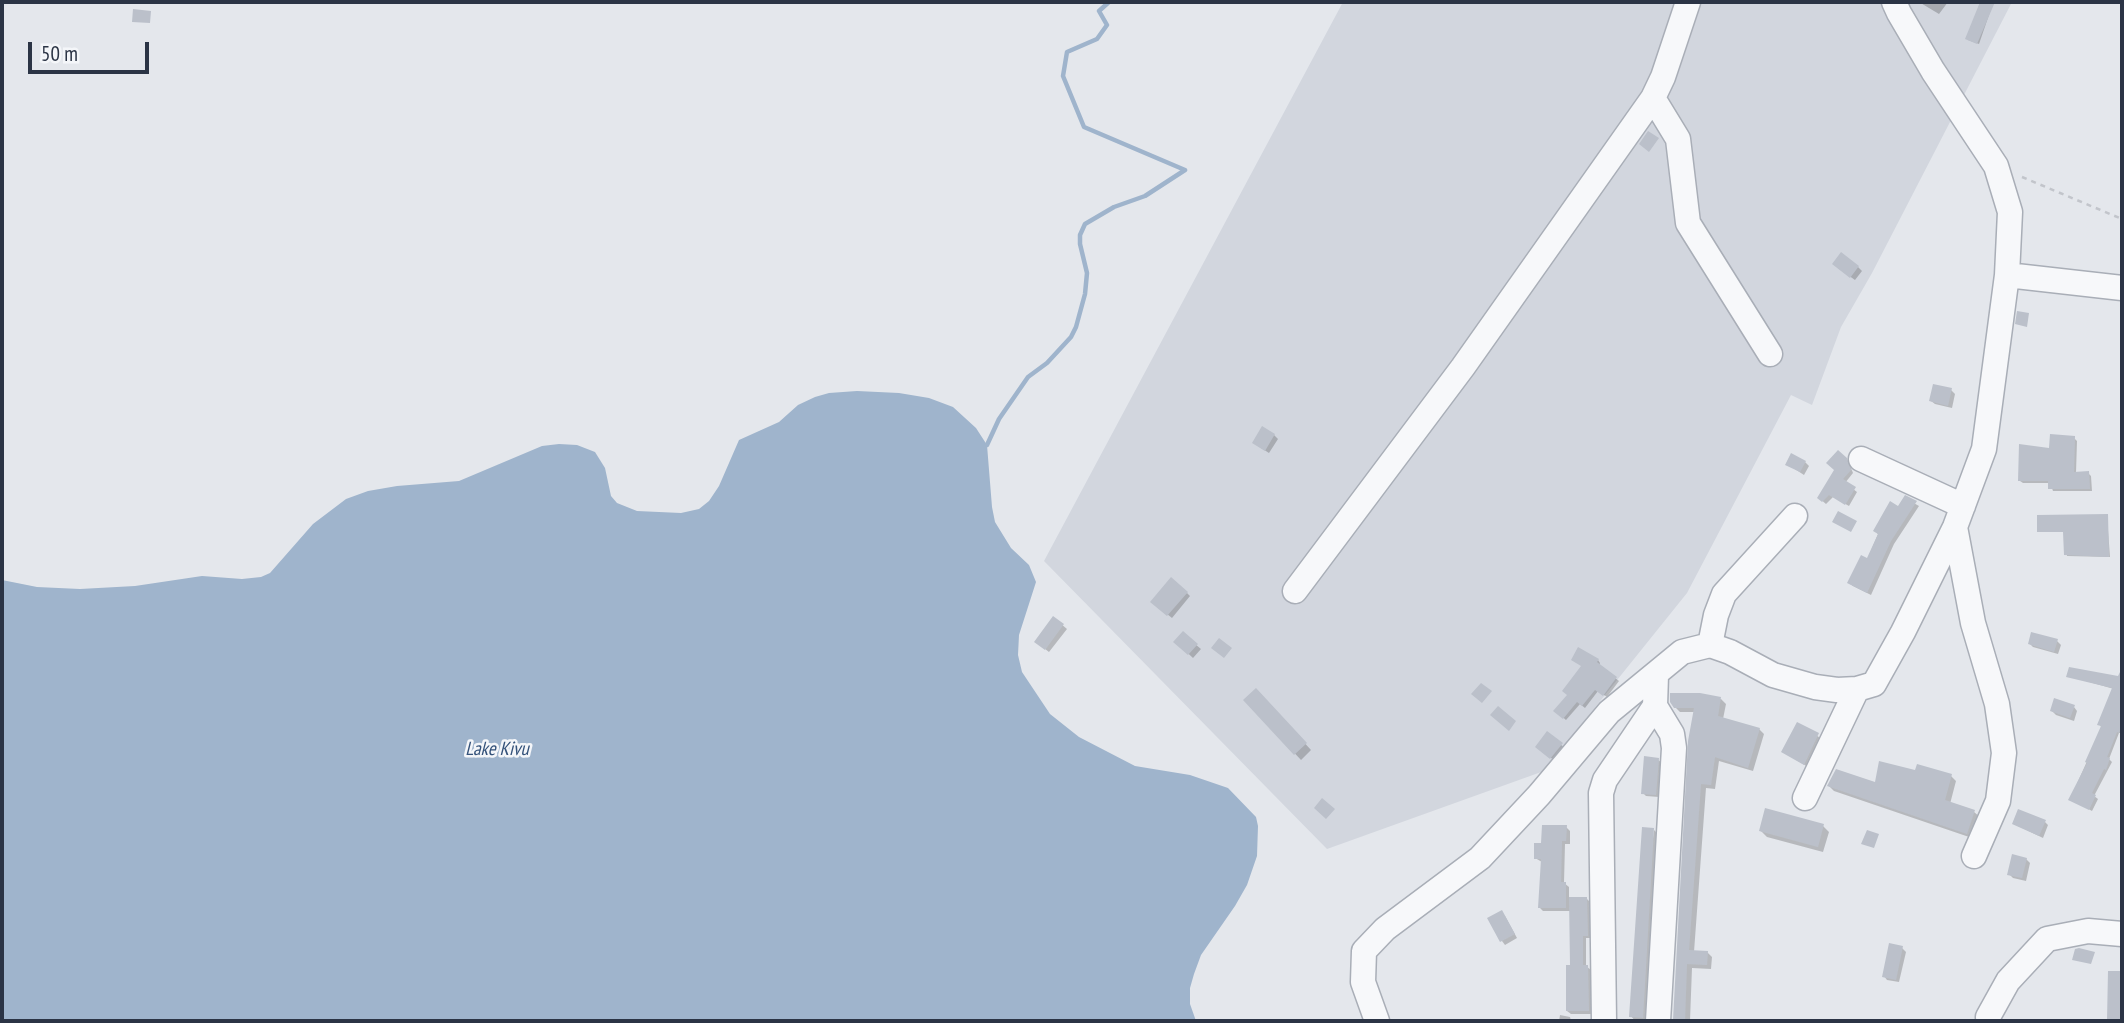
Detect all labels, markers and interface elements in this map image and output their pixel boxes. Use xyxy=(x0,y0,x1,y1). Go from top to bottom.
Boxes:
scale bar xyxy=(32,28,152,72)
text: 50 m xyxy=(41,40,78,67)
water label: Lake Kivu xyxy=(465,739,529,761)

